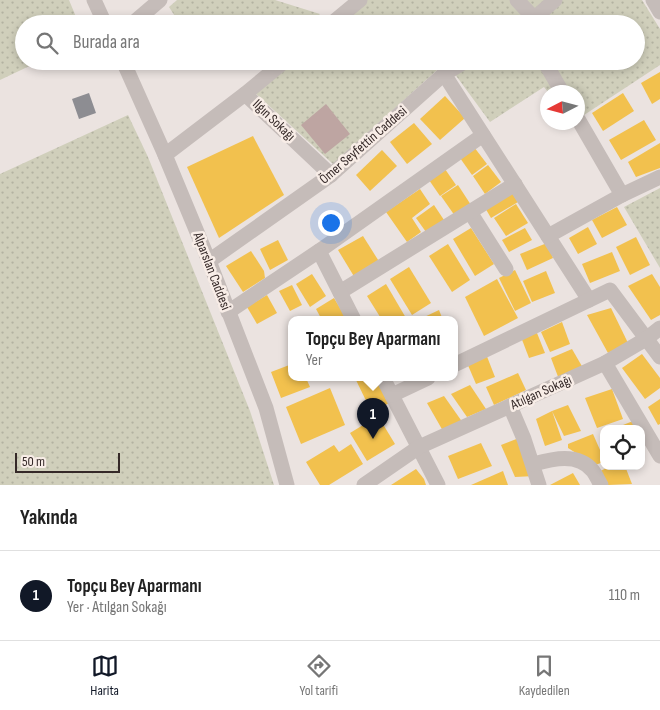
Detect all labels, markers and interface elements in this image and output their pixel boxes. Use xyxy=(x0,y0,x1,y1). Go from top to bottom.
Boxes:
search box xyxy=(15,15,645,70)
icon: search xyxy=(33,29,61,57)
text: Burada ara xyxy=(73,31,140,54)
north arrow xyxy=(540,85,585,130)
street label: Ilgın Sokağı xyxy=(249,96,299,144)
street label: Ömer Seyfettin Caddesi xyxy=(316,102,410,188)
your location xyxy=(318,210,344,236)
street label: Alparslan Caddesi xyxy=(189,229,235,312)
popup xyxy=(288,316,458,381)
text: Topçu Bey Aparmanı xyxy=(306,328,440,351)
text: Yer xyxy=(306,351,323,370)
street label: Atılgan Sokağı xyxy=(507,371,574,413)
pin: 1 xyxy=(357,398,389,439)
map controls xyxy=(600,425,645,470)
button: locate xyxy=(600,425,645,470)
scale bar xyxy=(15,450,120,473)
text: 50 m xyxy=(22,453,45,470)
text: Yakında xyxy=(20,505,77,530)
text: Topçu Bey Aparmanı xyxy=(67,575,202,598)
text: 1 xyxy=(33,586,39,605)
text: 110 m xyxy=(609,586,640,605)
text: Yer · Atılgan Sokağı xyxy=(67,598,167,617)
tab: Harita xyxy=(90,652,119,699)
tab: Yol tarifi xyxy=(300,652,338,699)
tab: Kaydedilen xyxy=(519,652,570,699)

